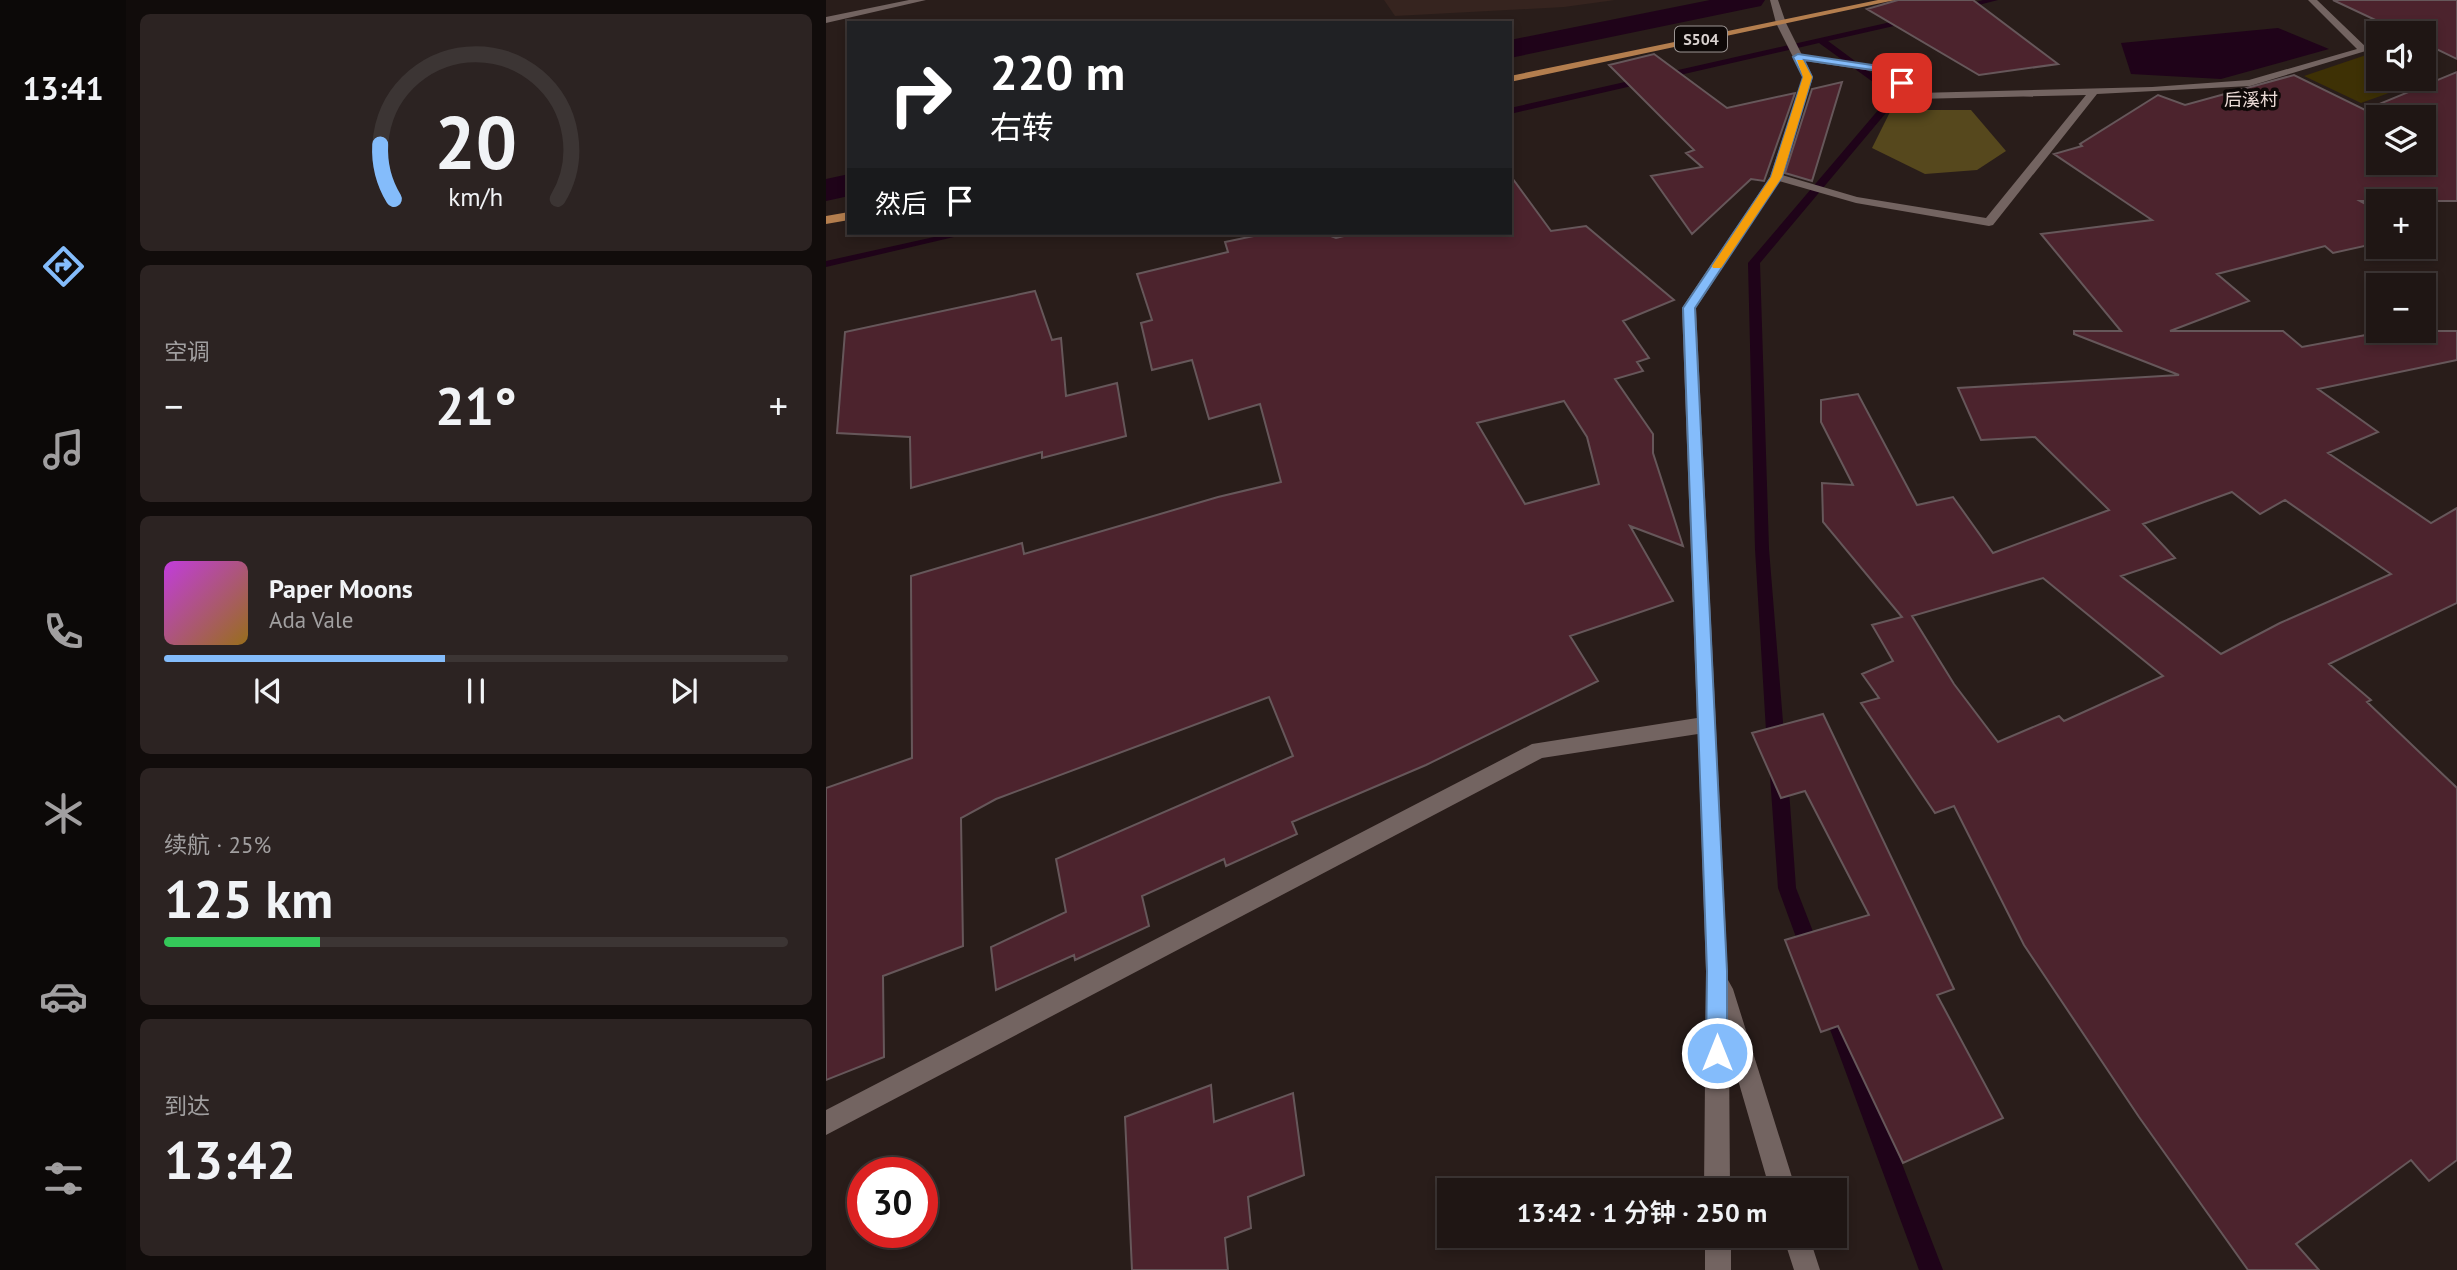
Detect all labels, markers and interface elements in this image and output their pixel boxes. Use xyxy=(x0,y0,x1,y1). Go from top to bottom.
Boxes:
map controls xyxy=(2366,21,2436,343)
button: sound xyxy=(2366,21,2436,91)
road number: S504 xyxy=(1675,26,1727,52)
text: 220 m xyxy=(990,40,1125,104)
icon: right xyxy=(875,49,966,140)
pin xyxy=(1872,53,1932,113)
icon: arrive xyxy=(1883,64,1921,102)
text: 13:41 xyxy=(22,67,104,109)
district label: 后溪村 xyxy=(2224,88,2278,111)
text: 20 xyxy=(435,95,517,189)
button: layers xyxy=(2366,105,2436,175)
text: 右转 xyxy=(990,106,1054,148)
text: km/h xyxy=(449,180,503,212)
icon: arrive xyxy=(941,182,979,220)
text: 然后 xyxy=(875,187,927,220)
button: + xyxy=(2366,189,2436,259)
icon: directions xyxy=(39,242,88,291)
button: − xyxy=(2366,273,2436,343)
text: 空调 xyxy=(164,337,210,366)
text: 21° xyxy=(435,372,517,439)
text: − xyxy=(164,381,183,430)
text: + xyxy=(769,381,788,430)
icon: music xyxy=(39,425,88,474)
text: Paper Moons xyxy=(269,572,413,605)
text: Ada Vale xyxy=(269,605,353,634)
icon: phone xyxy=(39,607,88,656)
icon: previous xyxy=(249,672,287,710)
icon: pause xyxy=(457,672,495,710)
icon: next xyxy=(665,672,703,710)
icon: climate xyxy=(39,789,88,838)
text: 续航 · 25% xyxy=(164,830,271,859)
text: 125 km xyxy=(164,865,333,932)
icon: car xyxy=(39,972,88,1021)
position arrow xyxy=(1680,1016,1754,1090)
text: 到达 xyxy=(164,1091,210,1120)
text: 13:42 xyxy=(164,1126,296,1193)
icon: filters xyxy=(39,1154,88,1203)
speed limit sign: 30 xyxy=(847,1157,938,1248)
text: 13:42 · 1 分钟 · 250 m xyxy=(1517,1196,1767,1229)

